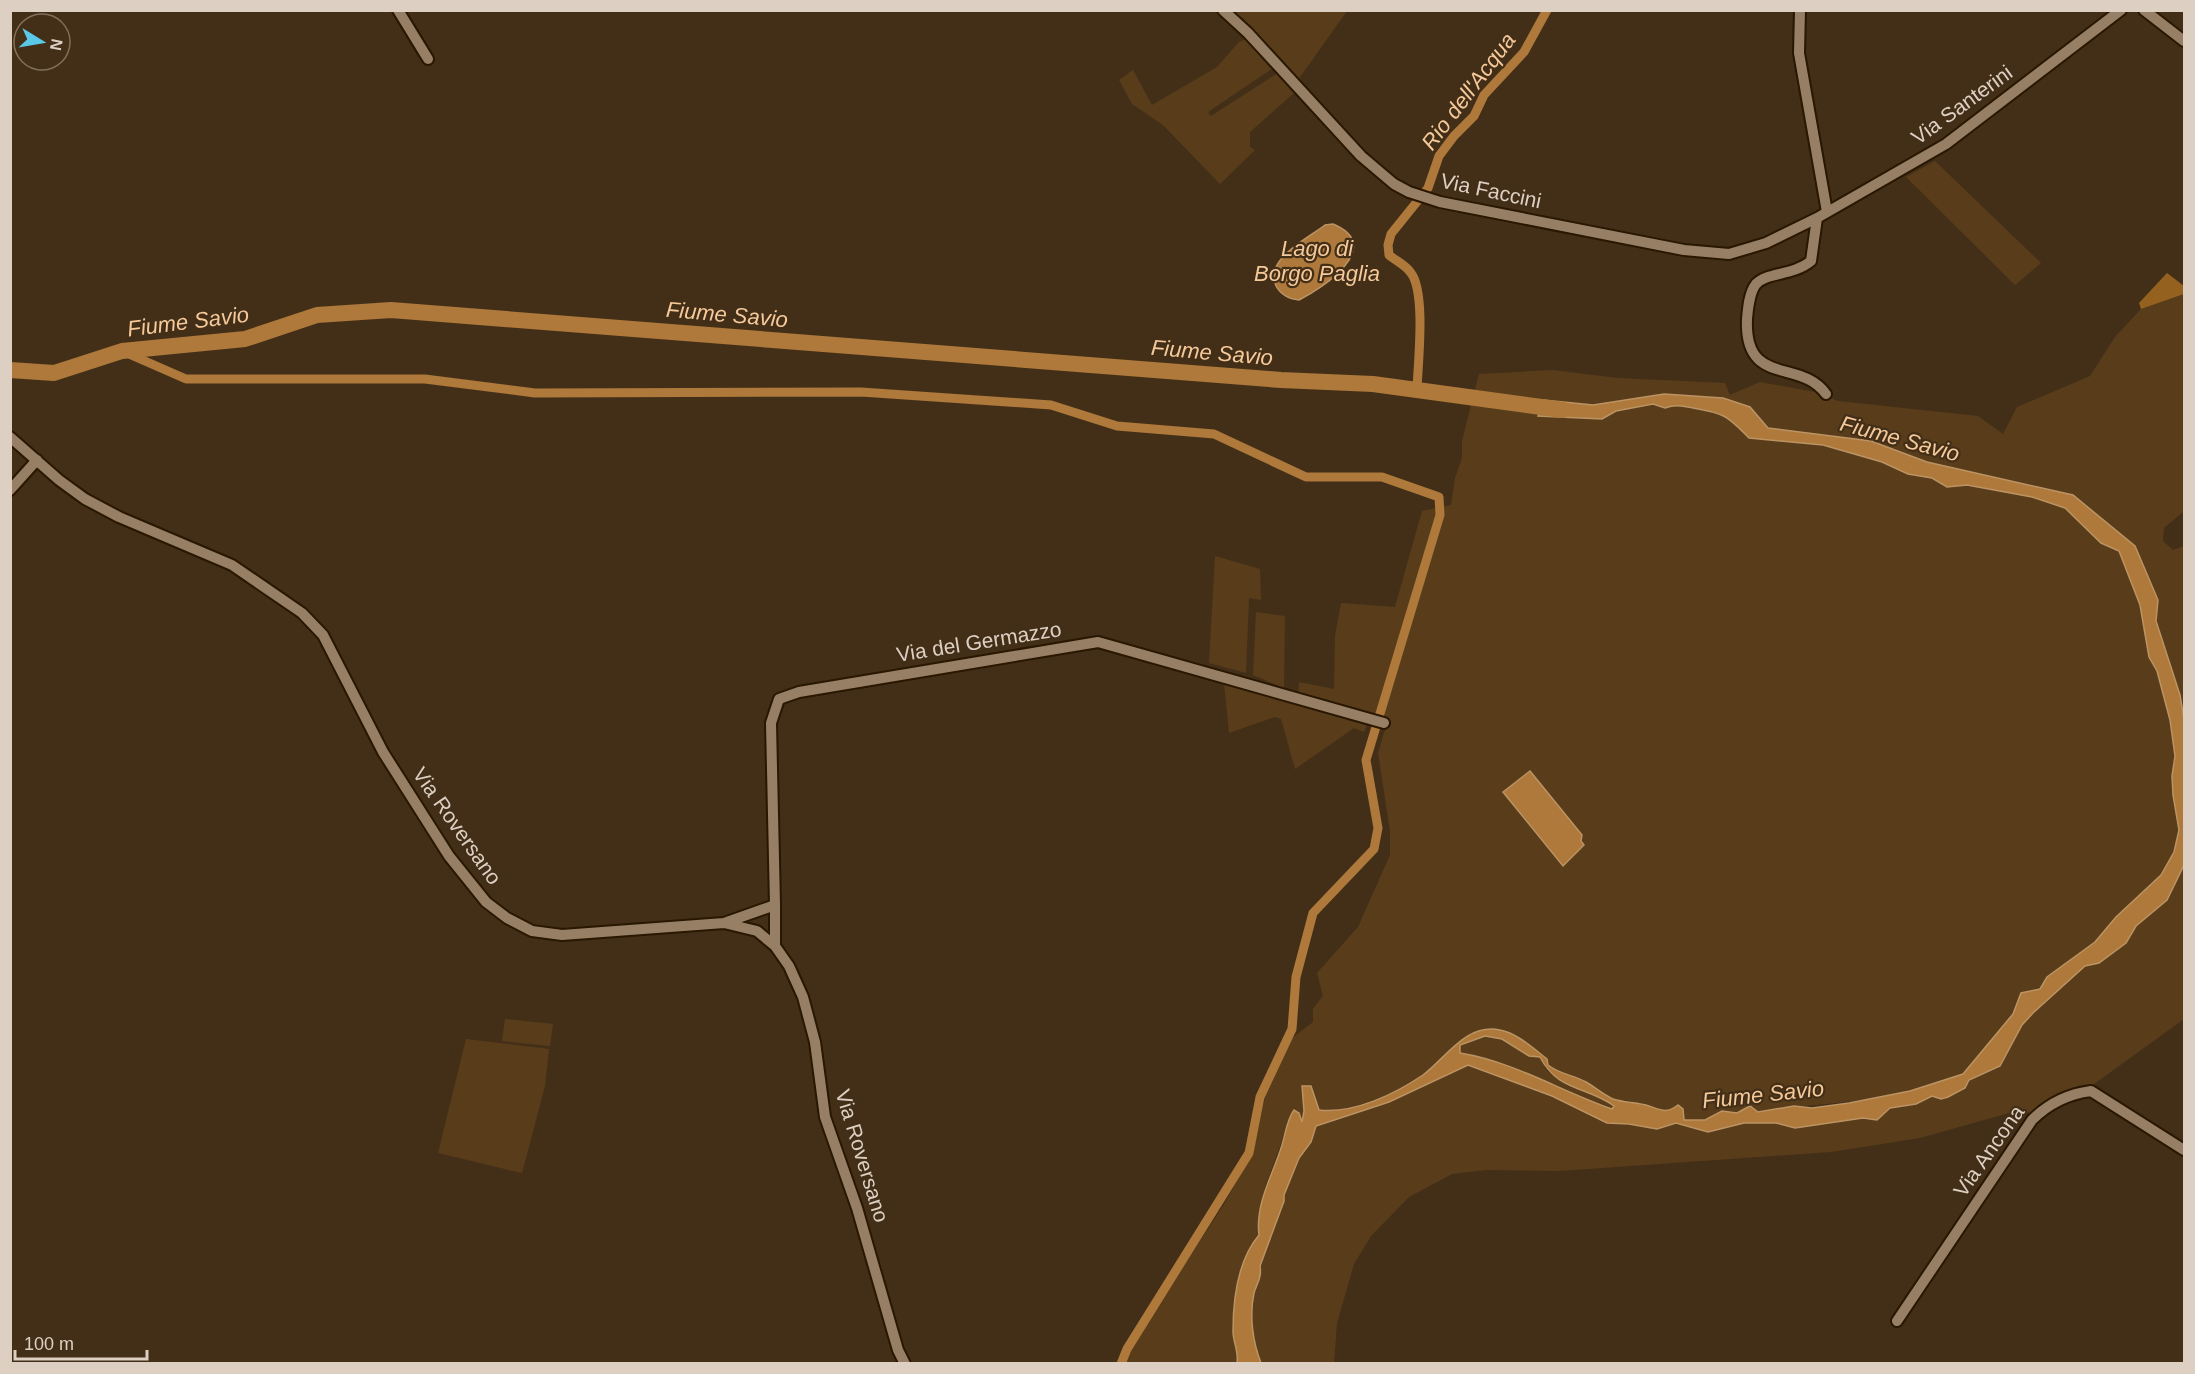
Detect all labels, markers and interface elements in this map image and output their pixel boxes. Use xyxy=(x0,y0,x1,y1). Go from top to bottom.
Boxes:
north arrow xyxy=(12,12,72,72)
water label: Rio dell'Acqua xyxy=(1416,28,1520,155)
text: N xyxy=(47,37,66,52)
street label: Via Santerini xyxy=(1907,60,2016,149)
street label: Via Faccini xyxy=(1439,169,1544,212)
water label: Lago di Borgo Paglia xyxy=(1254,236,1380,286)
water label: Fiume Savio xyxy=(665,297,789,332)
water label: Fiume Savio xyxy=(126,302,250,341)
water label: Fiume Savio xyxy=(1150,335,1274,370)
water label: Fiume Savio xyxy=(1838,411,1962,466)
street label: Via del Germazzo xyxy=(895,617,1063,666)
street label: Via Roversano xyxy=(409,763,506,889)
water label: Fiume Savio xyxy=(1701,1076,1825,1113)
street label: Via Roversano xyxy=(831,1087,894,1225)
street label: Via Ancona xyxy=(1949,1100,2029,1201)
scale bar xyxy=(15,1323,147,1361)
text: 100 m xyxy=(24,1334,74,1354)

